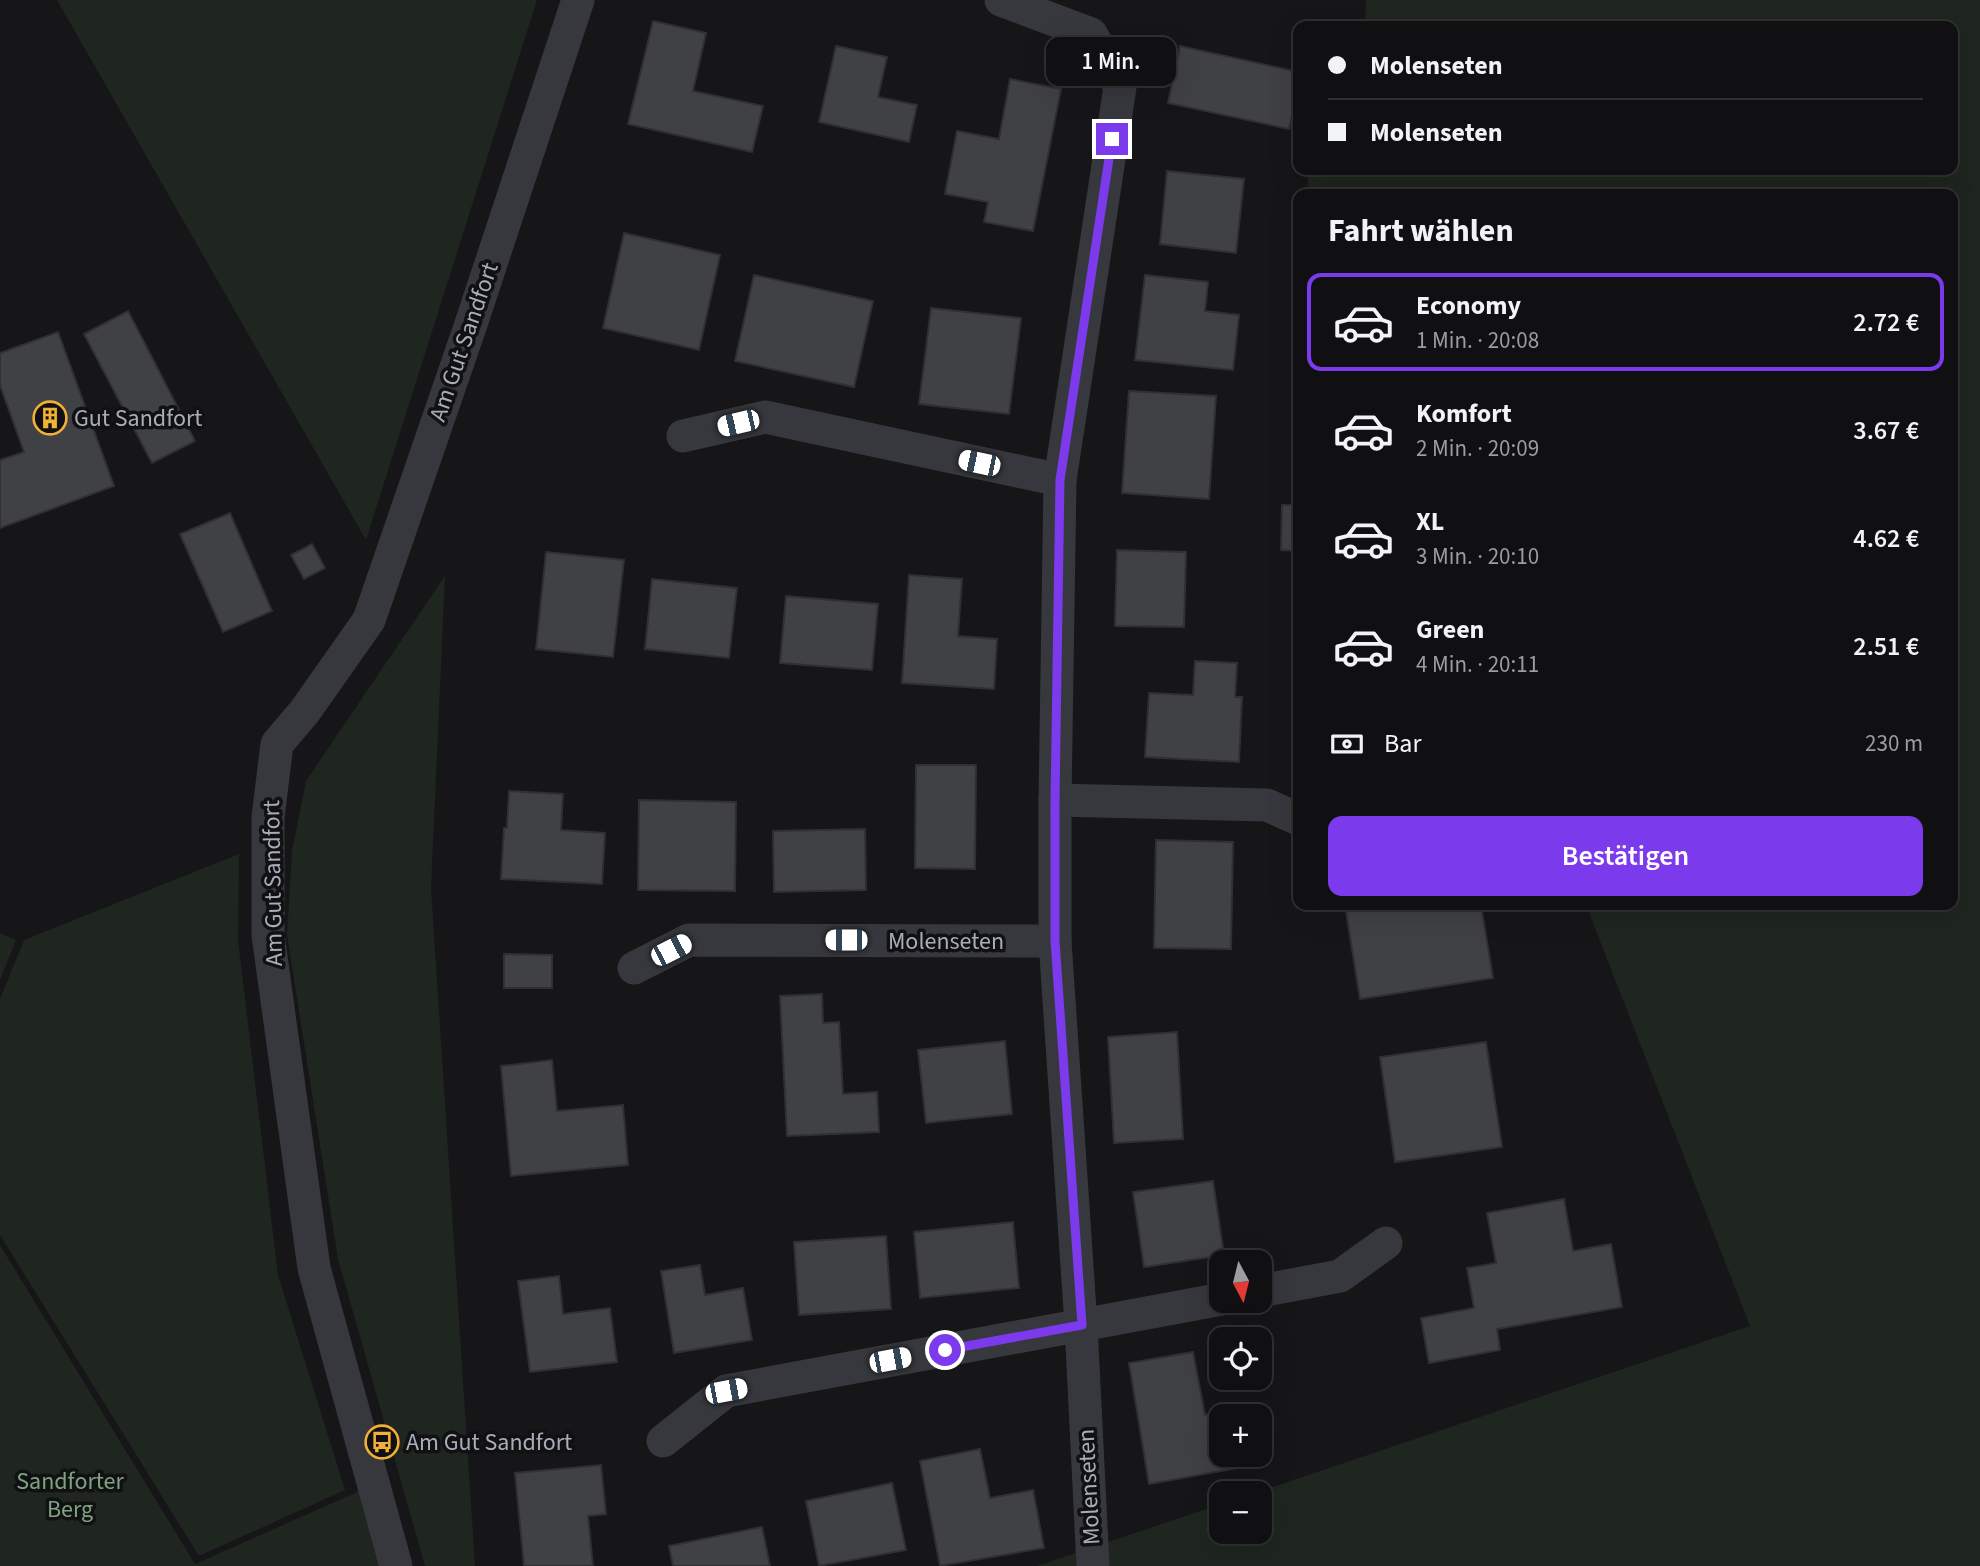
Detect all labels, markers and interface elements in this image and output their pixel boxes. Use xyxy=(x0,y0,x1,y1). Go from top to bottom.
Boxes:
callout: 1 Min. xyxy=(1047,38,1177,86)
text: 1 Min. xyxy=(1082,45,1140,78)
text: Molenseten xyxy=(1370,47,1503,84)
text: Molenseten xyxy=(1370,114,1503,151)
route end xyxy=(1096,123,1128,155)
text: Fahrt wählen xyxy=(1328,208,1514,254)
street label: Am Gut Sandfort xyxy=(420,258,508,426)
text: Economy xyxy=(1416,287,1521,324)
icon: car xyxy=(1332,291,1395,354)
text: 2.72 € xyxy=(1853,304,1919,341)
text: 1 Min. · 20:08 xyxy=(1416,324,1539,357)
text: Komfort xyxy=(1416,395,1512,432)
building icon: Gut Sandfort xyxy=(31,399,69,437)
icon: car xyxy=(1332,399,1395,462)
place label: Gut Sandfort xyxy=(74,401,202,436)
car xyxy=(716,408,761,438)
text: 3.67 € xyxy=(1853,412,1919,449)
text: 2 Min. · 20:09 xyxy=(1416,432,1539,465)
car xyxy=(957,448,1002,478)
text: XL xyxy=(1416,503,1444,540)
icon: car xyxy=(1332,507,1395,570)
text: 4.62 € xyxy=(1853,520,1919,557)
text: 3 Min. · 20:10 xyxy=(1416,540,1539,573)
text: Green xyxy=(1416,611,1484,648)
icon: car xyxy=(1332,615,1395,678)
text: 2.51 € xyxy=(1853,628,1919,665)
text: 4 Min. · 20:11 xyxy=(1416,648,1539,681)
icon: cash xyxy=(1328,725,1366,763)
text: Bar xyxy=(1384,725,1421,762)
text: 230 m xyxy=(1865,727,1923,760)
street label: Am Gut Sandfort xyxy=(254,800,292,966)
button: Bestätigen xyxy=(1328,816,1923,896)
street label: Molenseten xyxy=(888,924,1004,959)
car xyxy=(826,930,868,951)
car xyxy=(648,931,695,969)
north arrow xyxy=(1209,1250,1272,1312)
map controls xyxy=(1209,1250,1272,1544)
button: locate xyxy=(1209,1327,1272,1390)
route start xyxy=(929,1334,961,1366)
car xyxy=(868,1346,913,1374)
car xyxy=(704,1377,749,1405)
button: + xyxy=(1209,1404,1272,1467)
bus stop icon: Am Gut Sandfort xyxy=(363,1423,401,1461)
place label: Am Gut Sandfort xyxy=(406,1425,572,1460)
street label: Molenseten xyxy=(1068,1428,1110,1546)
park label: Sandforter Berg xyxy=(16,1464,124,1527)
button: − xyxy=(1209,1481,1272,1544)

